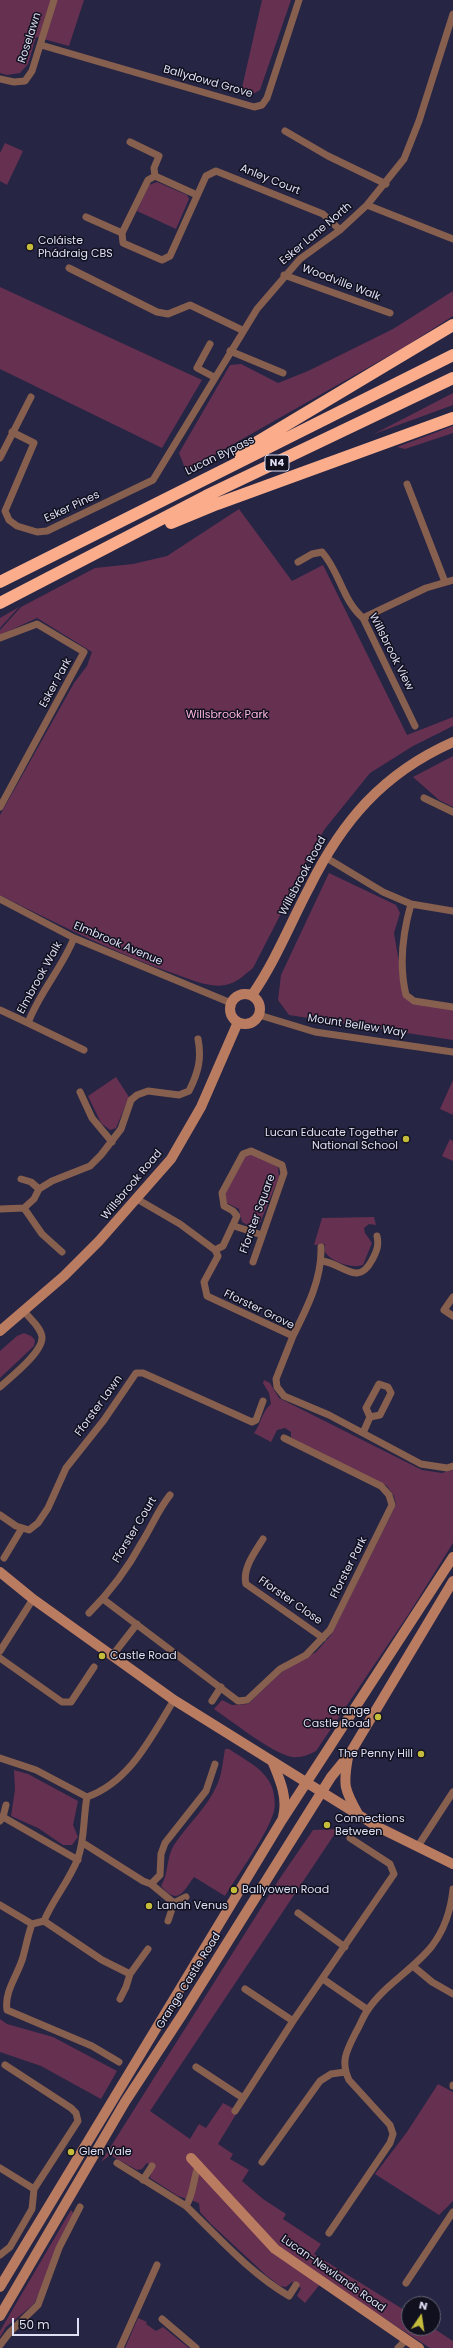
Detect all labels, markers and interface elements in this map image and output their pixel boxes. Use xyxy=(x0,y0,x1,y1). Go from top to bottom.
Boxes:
street label: Roselawn xyxy=(16,11,44,65)
street label: Ballydowd Grove xyxy=(162,63,254,101)
street label: Anley Court xyxy=(238,162,302,198)
street label: Esker Lane North xyxy=(277,200,355,268)
place label: Coláiste Phádraig CBS xyxy=(38,234,113,260)
marker: Coláiste Phádraig CBS xyxy=(25,242,35,252)
street label: Woodville Walk xyxy=(300,262,382,304)
street label: Lucan Bypass xyxy=(183,434,257,478)
road number: N4 xyxy=(265,455,289,471)
street label: Esker Pines xyxy=(42,488,102,526)
street label: Willsbrook View xyxy=(366,611,416,693)
street label: Esker Park xyxy=(37,656,75,710)
park label: Willsbrook Park xyxy=(186,708,268,722)
street label: Willsbrook Road xyxy=(277,834,329,918)
street label: Elmbrook Avenue xyxy=(72,919,164,969)
street label: Elmbrook Walk xyxy=(15,940,65,1016)
street label: Mount Bellew Way xyxy=(307,1012,407,1040)
place label: Lucan Educate Together National School xyxy=(265,1126,398,1152)
marker: Lucan Educate Together National School xyxy=(401,1134,411,1144)
street label: Willsbrook Road xyxy=(99,1147,165,1223)
street label: Fforster Square xyxy=(238,1173,278,1255)
street label: Fforster Grove xyxy=(222,1287,296,1333)
street label: Fforster Lawn xyxy=(72,1373,126,1439)
street label: Fforster Court xyxy=(110,1495,160,1565)
street label: Fforster Park xyxy=(328,1535,370,1601)
street label: Fforster Close xyxy=(256,1574,324,1628)
place label: Castle Road xyxy=(110,1649,177,1663)
marker: Castle Road xyxy=(97,1651,107,1661)
place label: Grange Castle Road xyxy=(303,1704,370,1730)
marker: Grange Castle Road xyxy=(373,1712,383,1722)
place label: The Penny Hill xyxy=(338,1747,413,1761)
marker: The Penny Hill xyxy=(416,1749,426,1759)
place label: Connections Between xyxy=(335,1812,405,1838)
marker: Connections Between xyxy=(322,1820,332,1830)
place label: Ballyowen Road xyxy=(242,1883,329,1897)
marker: Ballyowen Road xyxy=(229,1885,239,1895)
place label: Lanah Venus xyxy=(157,1899,228,1913)
marker: Lanah Venus xyxy=(144,1901,154,1911)
street label: Grange Castle Road xyxy=(154,1930,224,2032)
place label: Glen Vale xyxy=(79,2145,131,2159)
marker: Glen Vale xyxy=(66,2147,76,2157)
street label: Lucan-Newlands Road xyxy=(278,2233,388,2315)
north arrow xyxy=(401,2296,441,2336)
text: N xyxy=(418,2297,429,2314)
scale bar xyxy=(14,2310,81,2336)
text: 50 m xyxy=(19,2316,50,2333)

